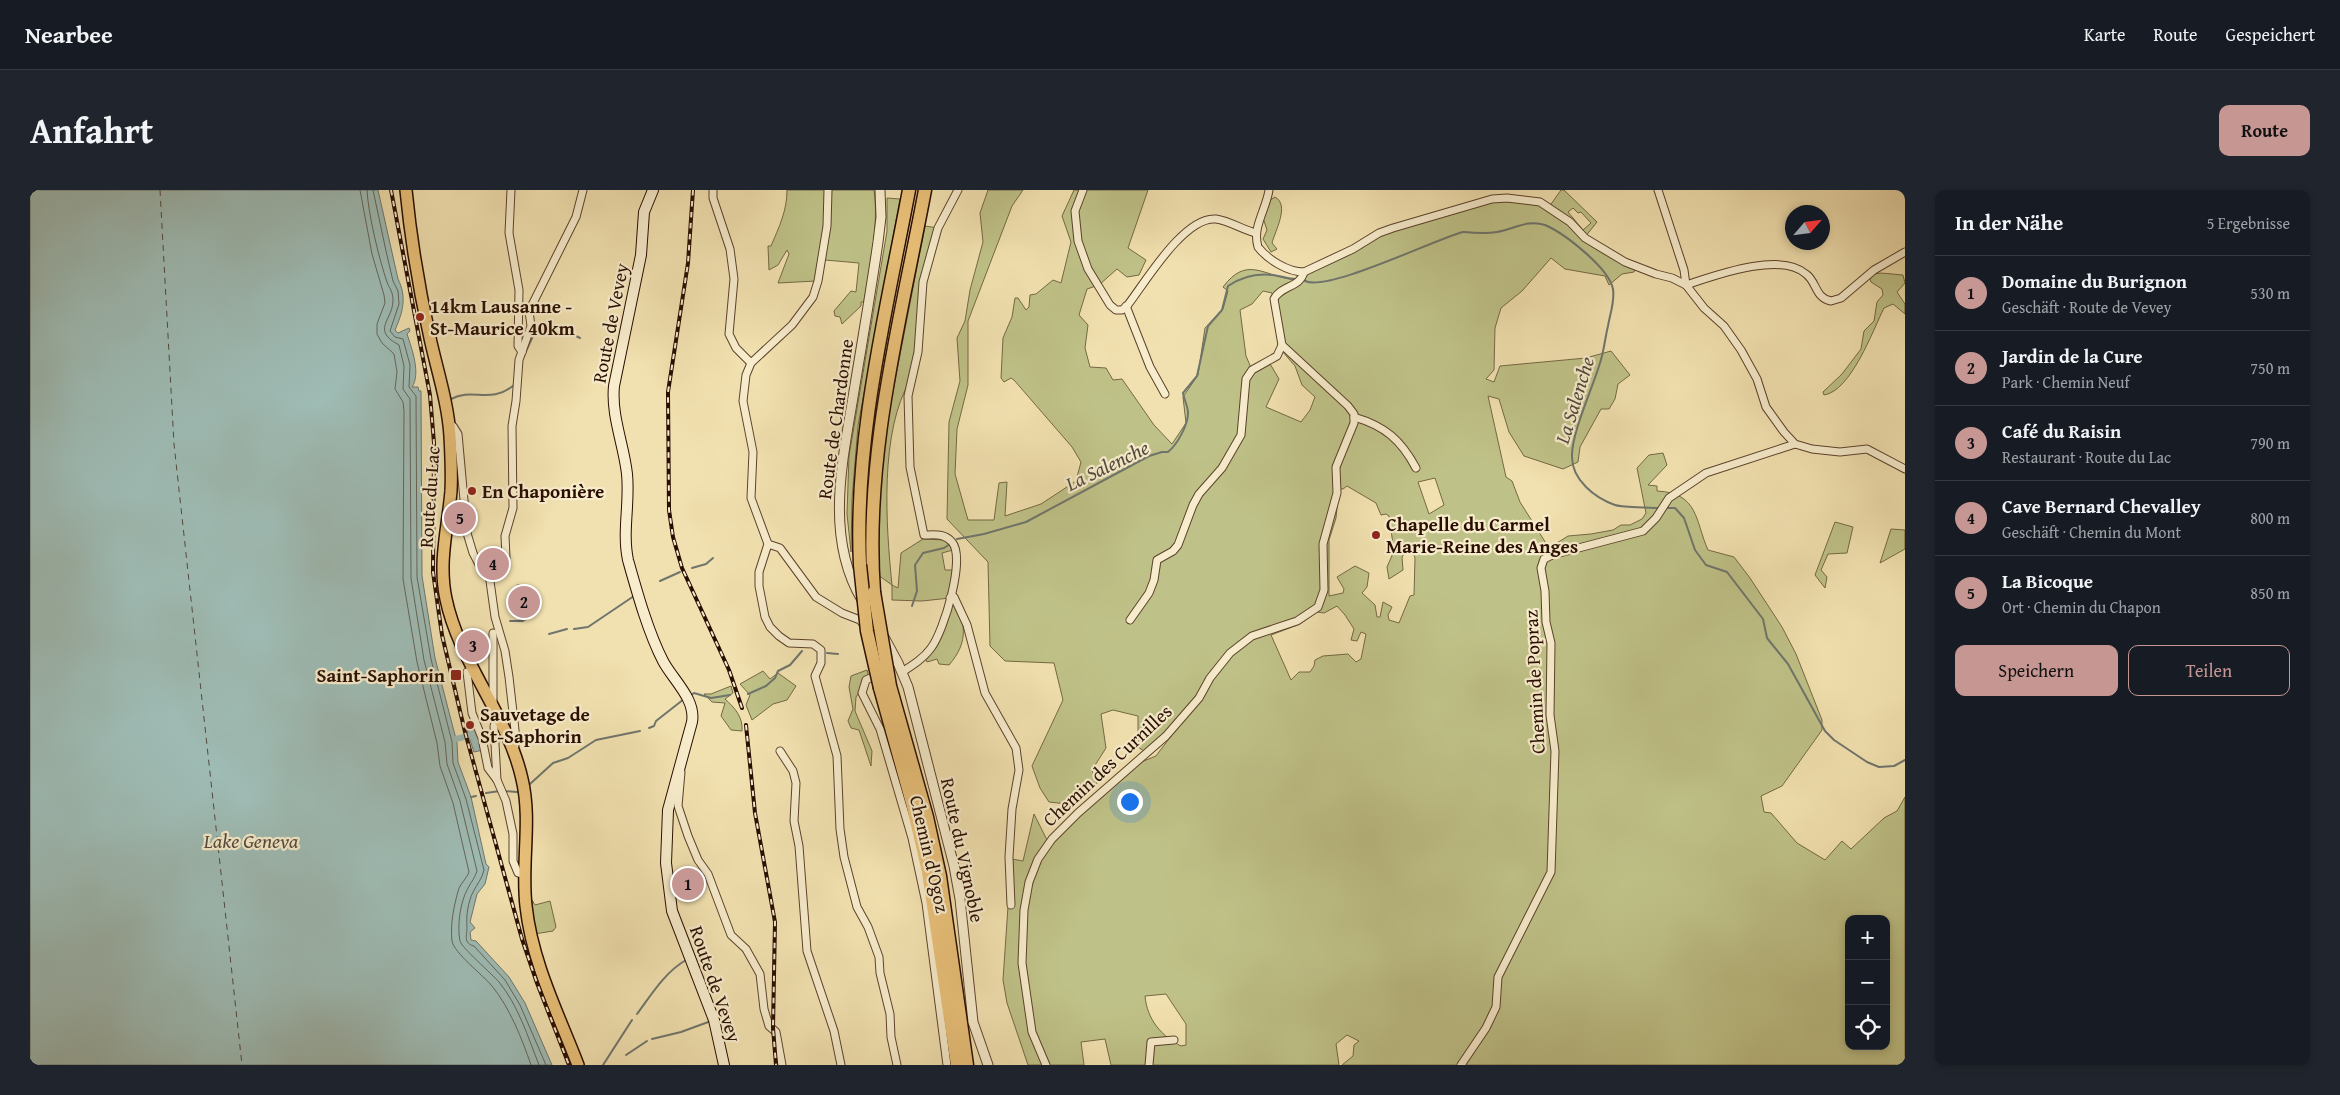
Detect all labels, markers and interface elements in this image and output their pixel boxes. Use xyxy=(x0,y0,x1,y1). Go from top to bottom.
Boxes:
text: Nearbee xyxy=(25,17,113,52)
text: Karte xyxy=(2084,21,2125,48)
text: Route xyxy=(2153,21,2198,48)
text: Gespeichert xyxy=(2226,21,2315,48)
text: Anfahrt xyxy=(30,105,153,156)
button: Route xyxy=(2219,105,2310,156)
north arrow xyxy=(1785,205,1830,250)
text: In der Nähe xyxy=(1955,207,2063,238)
text: 5 Ergebnisse xyxy=(2207,211,2290,235)
street label: Route de Vevey xyxy=(585,260,635,385)
text: Domaine du Burignon xyxy=(2002,267,2187,295)
text: 1 xyxy=(1967,281,1975,305)
text: 530 m xyxy=(2250,281,2290,305)
place label: 14km Lausanne - St-Maurice 40km xyxy=(430,292,575,342)
text: Geschäft · Route de Vevey xyxy=(2002,295,2172,319)
marker: 14km Lausanne - St-Maurice 40km xyxy=(414,311,426,323)
street label: Route de Chardonne xyxy=(810,337,860,501)
text: Jardin de la Cure xyxy=(2002,342,2143,370)
water label: La Salenche xyxy=(1547,353,1601,448)
text: 2 xyxy=(1967,356,1975,380)
text: 750 m xyxy=(2250,356,2290,380)
text: Park · Chemin Neuf xyxy=(2002,370,2130,394)
text: Café du Raisin xyxy=(2002,417,2121,445)
text: 3 xyxy=(1967,431,1975,455)
text: 790 m xyxy=(2250,431,2290,455)
water label: La Salenche xyxy=(1059,432,1154,498)
street label: Route du Lac xyxy=(411,445,447,549)
text: Restaurant · Route du Lac xyxy=(2002,445,2171,469)
place label: En Chaponière xyxy=(482,477,604,505)
marker: En Chaponière xyxy=(466,485,478,497)
text: Cave Bernard Chevalley xyxy=(2002,492,2201,520)
pin: 5 xyxy=(444,499,476,537)
text: 4 xyxy=(1967,506,1975,530)
text: 800 m xyxy=(2250,506,2290,530)
place label: Chapelle du Carmel Marie-Reine des Anges xyxy=(1386,510,1578,560)
text: Geschäft · Chemin du Mont xyxy=(2002,520,2181,544)
marker: Chapelle du Carmel Marie-Reine des Anges xyxy=(1370,529,1382,541)
pin: 4 xyxy=(477,545,509,583)
text: La Bicoque xyxy=(2002,567,2093,595)
text: 5 xyxy=(1967,581,1975,605)
text: 850 m xyxy=(2250,581,2290,605)
pin: 2 xyxy=(508,583,540,621)
text: Ort · Chemin du Chapon xyxy=(2002,595,2161,619)
street label: Chemin de Popraz xyxy=(1516,609,1552,755)
pin: 3 xyxy=(457,627,489,665)
button: Speichern xyxy=(1955,645,2118,696)
button: Teilen xyxy=(2128,645,2290,696)
place label: Saint-Saphorin xyxy=(316,661,446,689)
marker: Saint-Saphorin xyxy=(449,668,463,682)
street label: Chemin des Curnilles xyxy=(1036,697,1178,833)
place label: Sauvetage de St-Saphorin xyxy=(480,700,590,750)
marker: Sauvetage de St-Saphorin xyxy=(464,719,476,731)
street label: Route du Vignoble xyxy=(934,775,992,925)
your location xyxy=(1117,789,1143,815)
street label: Chemin d'Ogoz xyxy=(903,793,957,915)
water label: Lake Geneva xyxy=(203,826,299,855)
pin: 1 xyxy=(672,865,704,903)
map controls xyxy=(1845,915,1890,1050)
button: + xyxy=(1845,915,1890,960)
street label: Route de Vevey xyxy=(683,922,749,1047)
button: − xyxy=(1845,960,1890,1005)
button: locate xyxy=(1845,1005,1890,1050)

